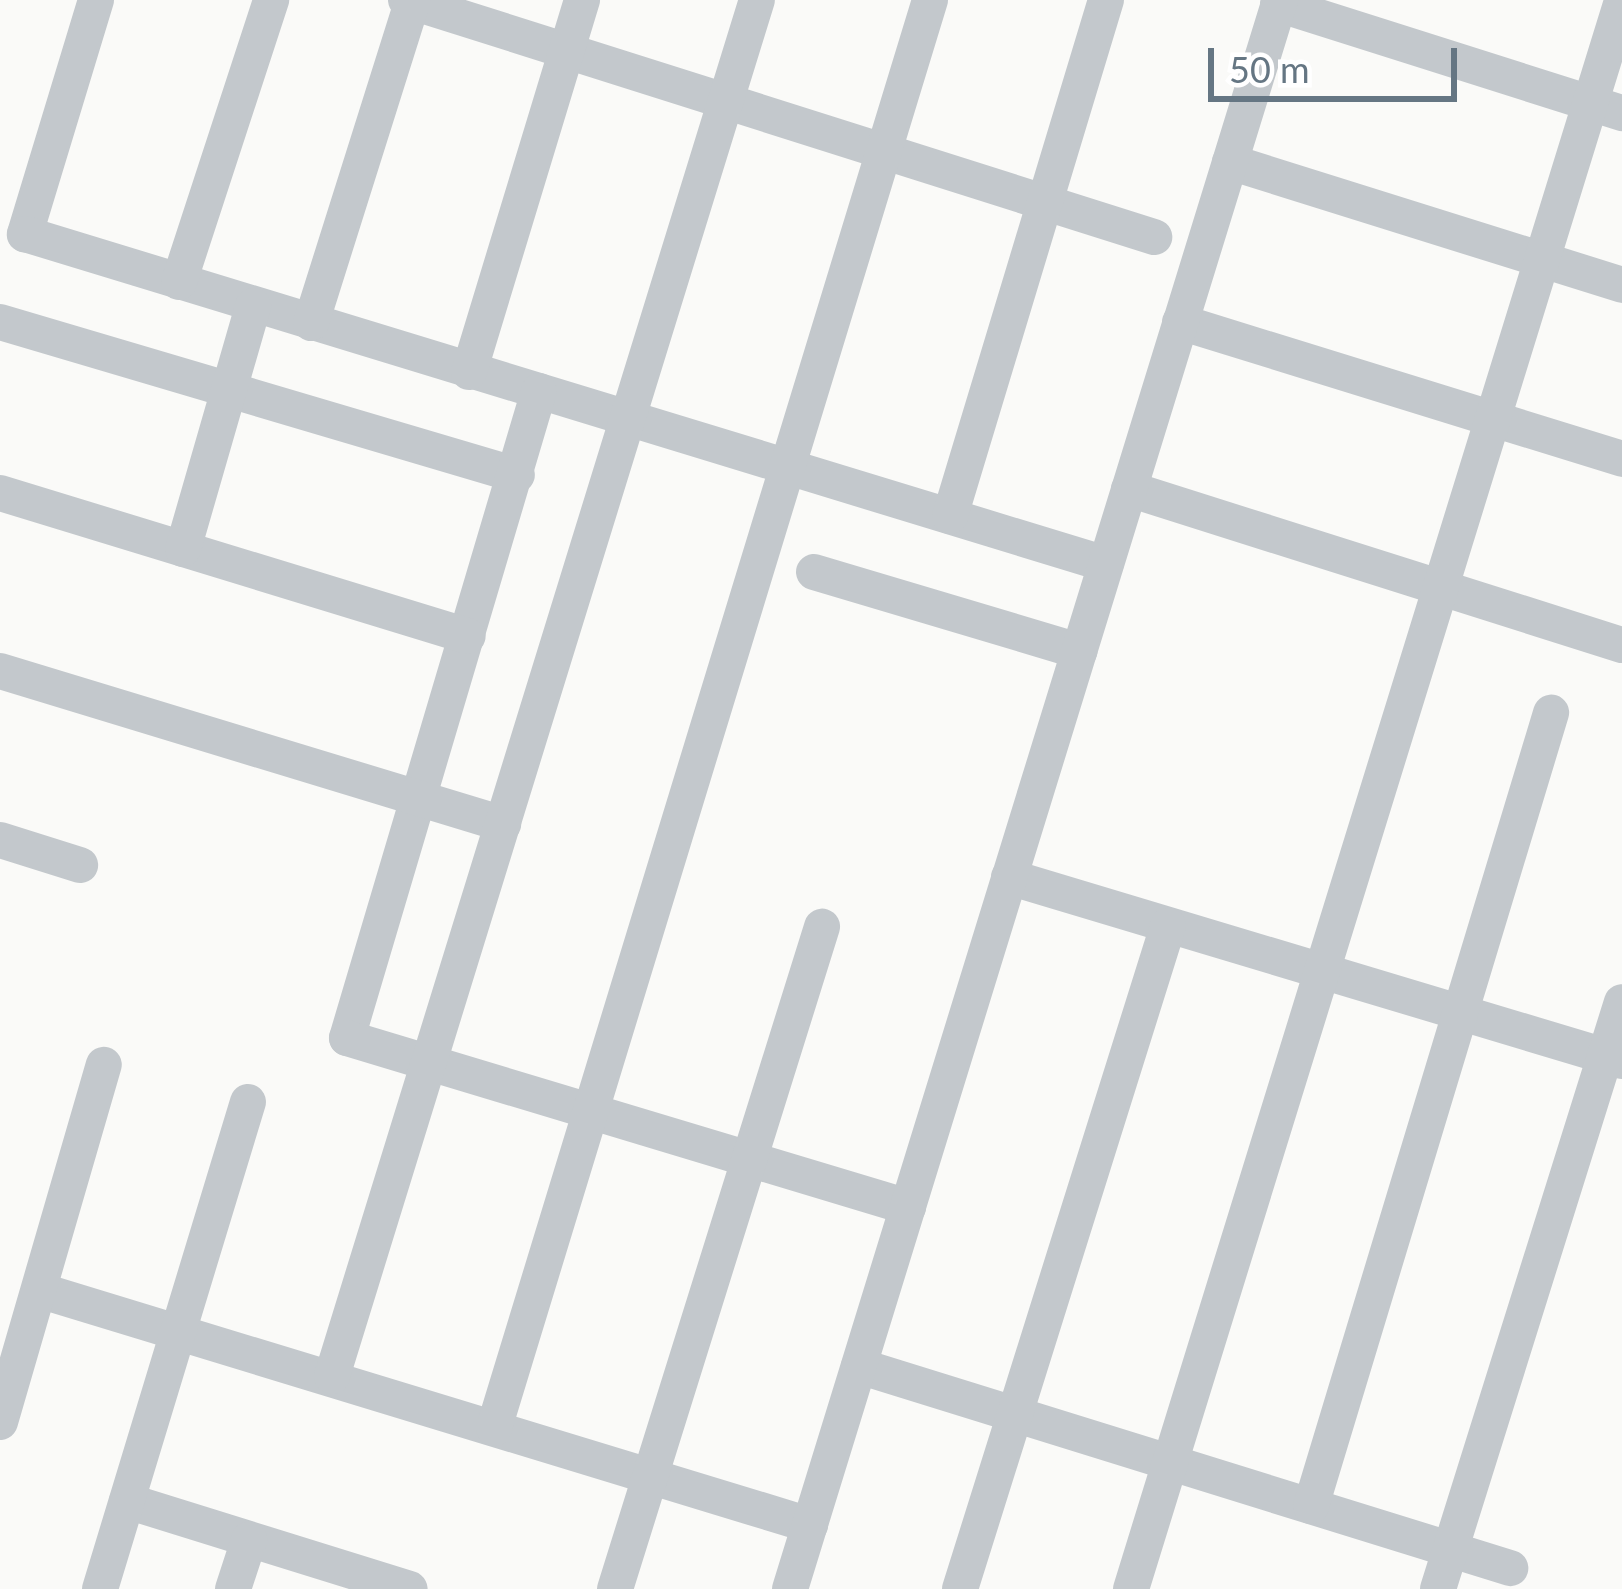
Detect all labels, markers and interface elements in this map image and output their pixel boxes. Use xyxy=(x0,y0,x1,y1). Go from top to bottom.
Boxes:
scale bar xyxy=(1214,24,1463,98)
text: 50 m xyxy=(1229,47,1310,91)

